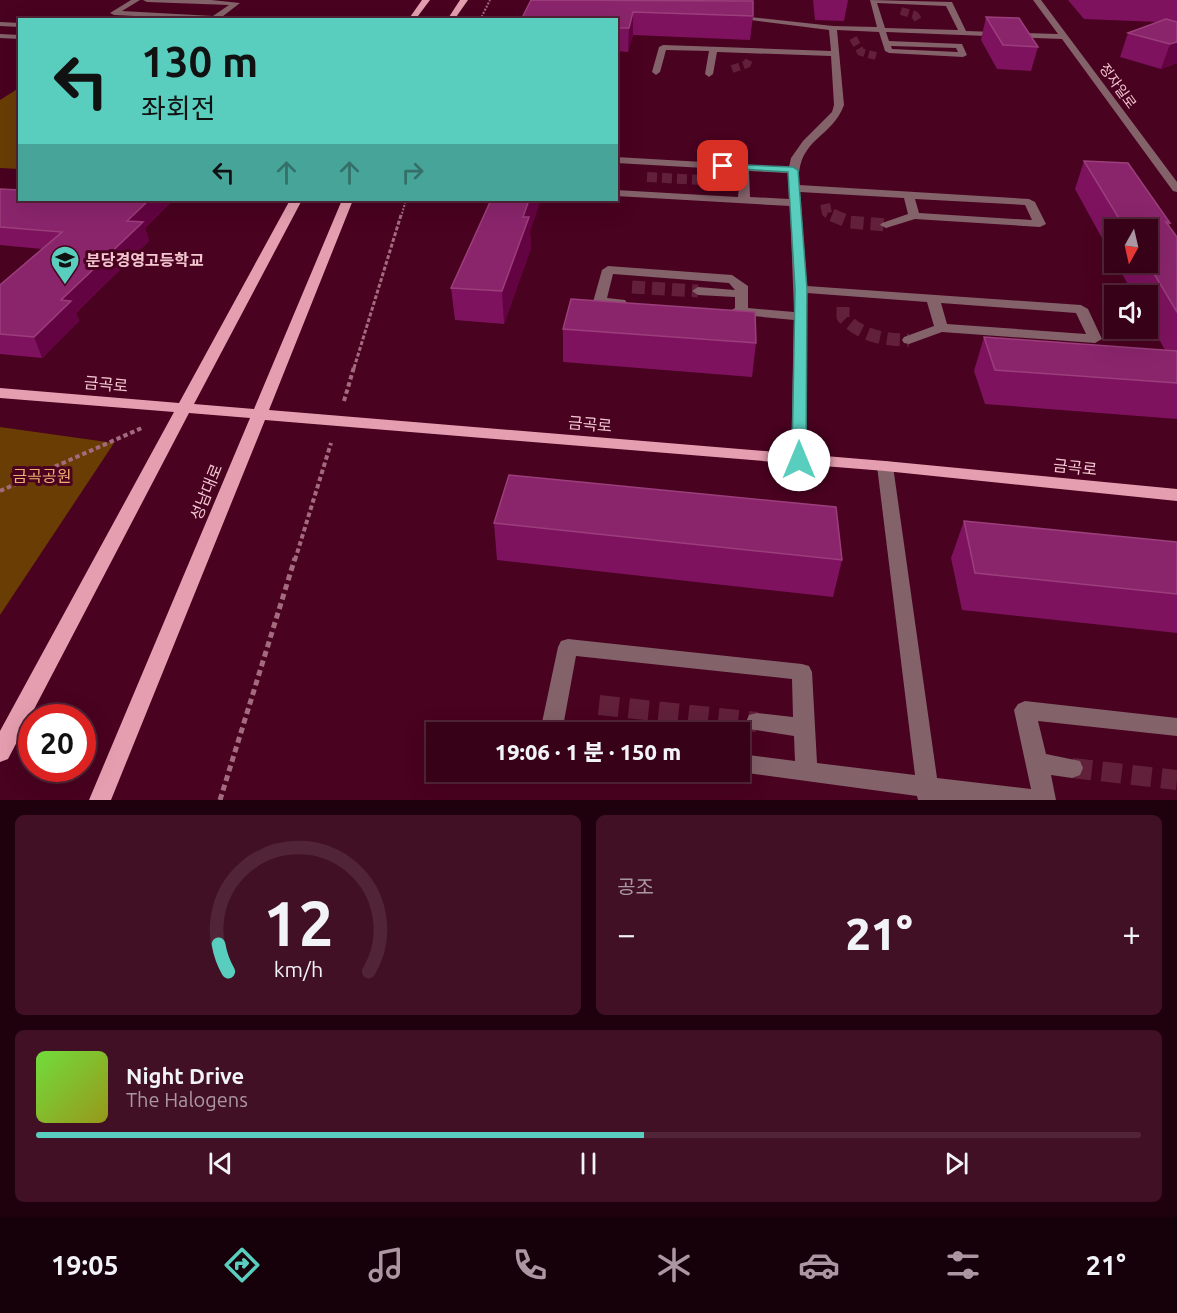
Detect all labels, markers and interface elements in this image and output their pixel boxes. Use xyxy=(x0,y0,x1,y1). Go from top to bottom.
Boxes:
text: 130 m xyxy=(141,38,258,85)
icon: left xyxy=(42,42,120,120)
street label: 정자일로 xyxy=(1096,60,1140,112)
text: 좌회전 xyxy=(141,93,216,123)
pin xyxy=(697,140,748,191)
icon: arrive xyxy=(706,149,739,182)
icon: left xyxy=(207,156,240,189)
icon: ahead xyxy=(270,156,303,189)
icon: ahead xyxy=(333,156,366,189)
icon: right xyxy=(396,156,429,189)
north arrow xyxy=(1104,219,1158,273)
map controls xyxy=(1104,219,1158,339)
school or university icon: 분당경영고등학교 xyxy=(49,244,81,286)
place label: 분당경영고등학교 xyxy=(86,251,204,269)
button: sound xyxy=(1104,285,1158,339)
street label: 금곡로 xyxy=(83,373,129,395)
street label: 금곡로 xyxy=(567,413,613,435)
position arrow xyxy=(767,428,831,492)
street label: 금곡로 xyxy=(1052,456,1098,478)
street label: 성남대로 xyxy=(187,461,225,523)
park label: 금곡공원 xyxy=(13,467,71,485)
speed limit sign: 20 xyxy=(18,704,96,782)
text: 19:06 · 1 분 · 150 m xyxy=(495,739,681,764)
text: 공조 xyxy=(617,875,654,898)
text: 12 xyxy=(263,888,333,958)
text: 21° xyxy=(845,908,913,959)
text: − xyxy=(617,915,636,952)
text: + xyxy=(1122,915,1141,952)
text: km/h xyxy=(273,957,323,981)
text: Night Drive xyxy=(126,1063,244,1088)
text: The Halogens xyxy=(126,1088,248,1111)
icon: previous xyxy=(204,1147,237,1180)
icon: pause xyxy=(572,1147,605,1180)
icon: next xyxy=(940,1147,973,1180)
icon: directions xyxy=(221,1244,263,1286)
icon: music xyxy=(365,1244,407,1286)
icon: phone xyxy=(509,1244,551,1286)
icon: climate xyxy=(653,1244,695,1286)
icon: car xyxy=(798,1244,840,1286)
icon: filters xyxy=(942,1244,984,1286)
text: 19:05 xyxy=(51,1250,119,1280)
text: 21° xyxy=(1086,1250,1126,1280)

